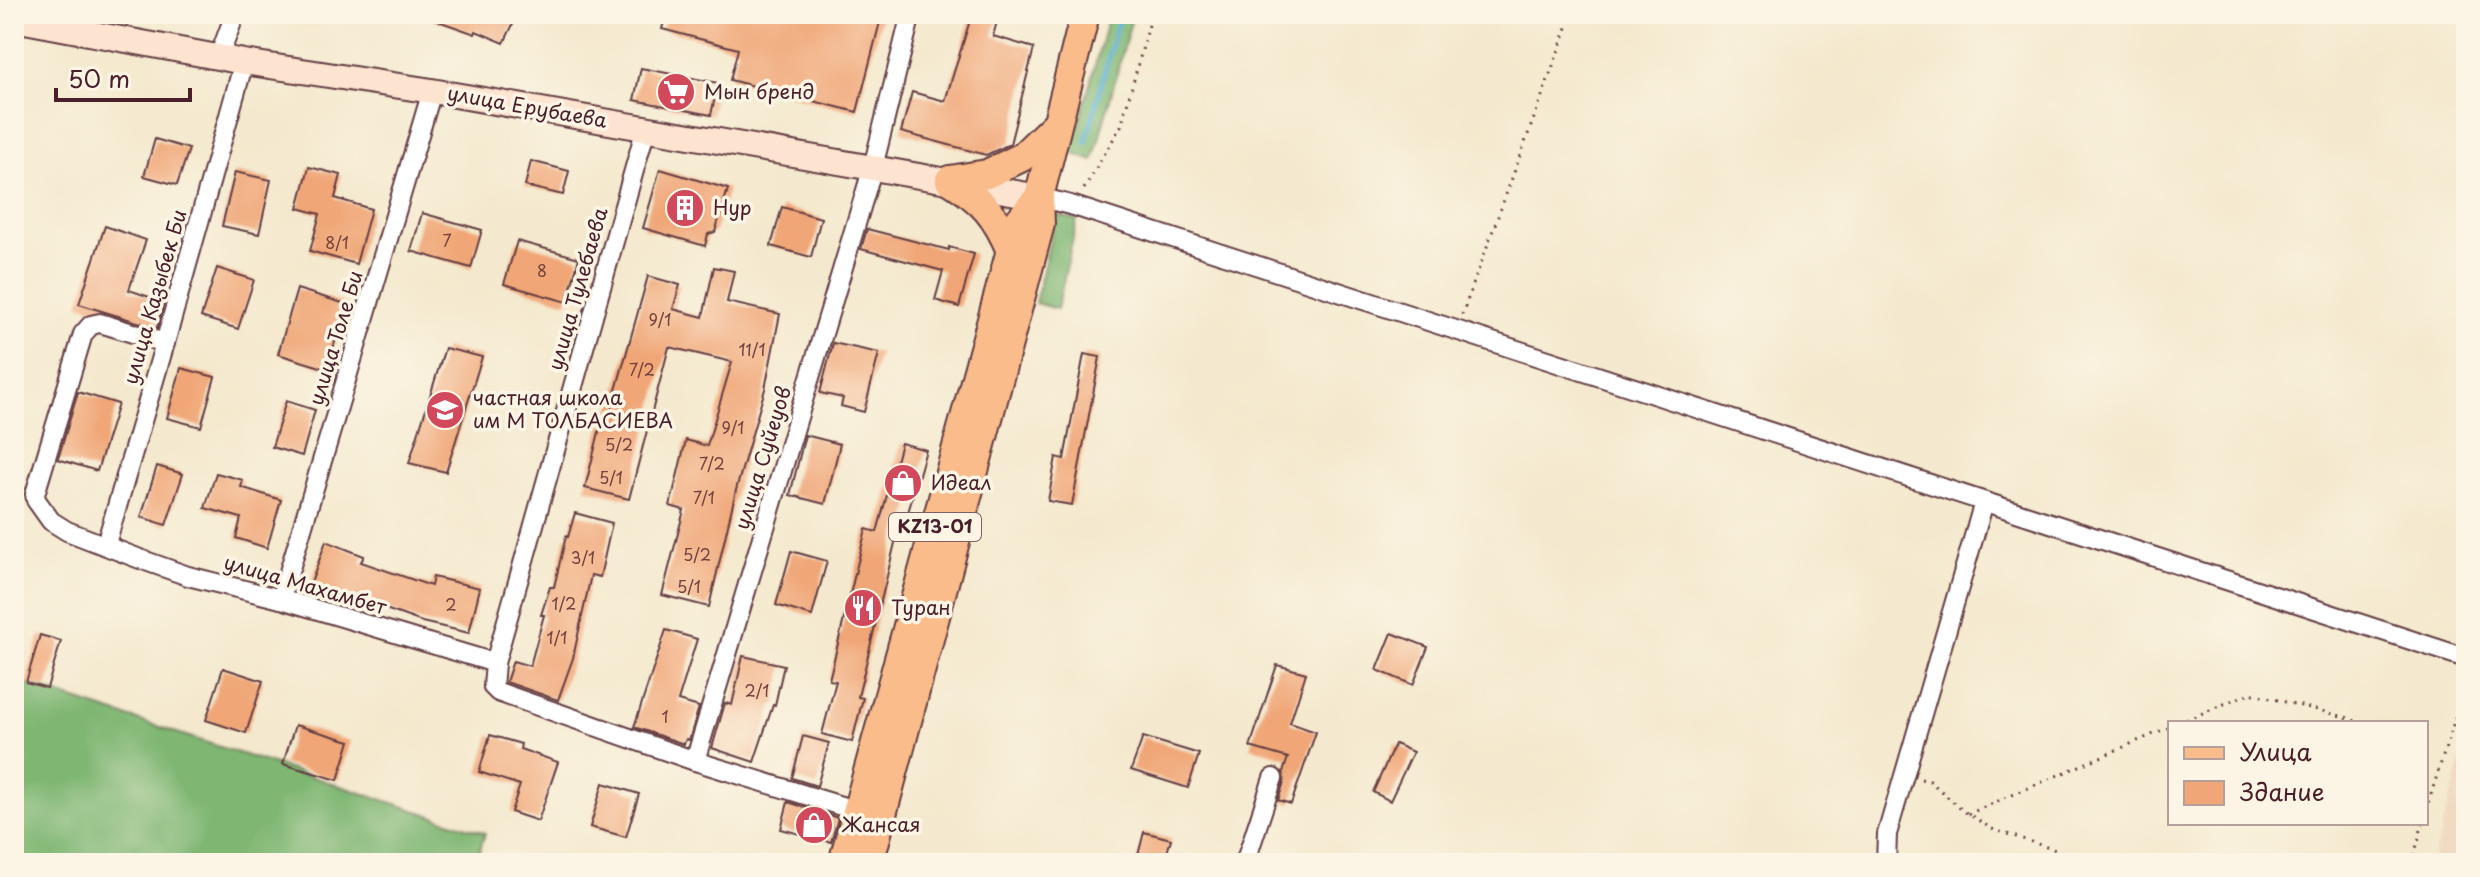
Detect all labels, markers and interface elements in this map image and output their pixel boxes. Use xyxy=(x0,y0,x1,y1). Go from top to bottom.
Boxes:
scale bar xyxy=(56,52,190,102)
text: 50 m xyxy=(68,60,130,96)
supermarket icon: Мын бренд xyxy=(655,71,697,113)
place label: Мын бренд xyxy=(704,76,814,106)
street label: улица Ерубаева xyxy=(445,77,610,135)
building icon: Нур xyxy=(664,187,706,229)
place label: Нур xyxy=(713,192,752,222)
street label: улица Тулебаева xyxy=(539,203,615,374)
street label: улица Казыбек Би xyxy=(115,206,193,388)
house number: 7 xyxy=(442,228,452,252)
house number: 8/1 xyxy=(325,230,349,254)
house number: 8 xyxy=(537,258,547,282)
street label: улица Толе Би xyxy=(300,267,370,409)
house number: 9/1 xyxy=(648,307,672,331)
house number: 11/1 xyxy=(738,337,766,361)
house number: 7/2 xyxy=(629,357,655,381)
place label: частная школа им М ТОЛБАСИЕВА xyxy=(473,382,673,435)
street label: улица Суйеуов xyxy=(726,382,798,533)
school or university icon: частная школа им М ТОЛБАСИЕВА xyxy=(424,389,466,431)
house number: 9/1 xyxy=(721,415,745,439)
house number: 5/2 xyxy=(605,432,633,456)
house number: 7/2 xyxy=(699,451,725,475)
shop icon: Идеал xyxy=(882,462,924,504)
house number: 5/1 xyxy=(599,465,623,489)
place label: Идеал xyxy=(931,467,991,497)
house number: 7/1 xyxy=(693,485,715,509)
road number: KZ13-01 xyxy=(889,513,981,541)
house number: 5/2 xyxy=(683,542,711,566)
house number: 3/1 xyxy=(571,545,595,569)
street label: улица Махамбет xyxy=(220,546,390,622)
house number: 5/1 xyxy=(677,574,701,598)
restaurant icon: Туран xyxy=(842,587,884,629)
house number: 1/2 xyxy=(552,591,576,615)
house number: 2 xyxy=(445,592,457,616)
place label: Туран xyxy=(891,592,951,622)
house number: 1/1 xyxy=(547,625,567,649)
house number: 2/1 xyxy=(744,678,770,702)
house number: 1 xyxy=(661,704,669,728)
legend xyxy=(2168,721,2428,825)
text: Улица xyxy=(2240,733,2312,769)
text: Здание xyxy=(2240,773,2325,809)
shop icon: Жансая xyxy=(793,804,835,846)
place label: Жансая xyxy=(841,809,920,839)

